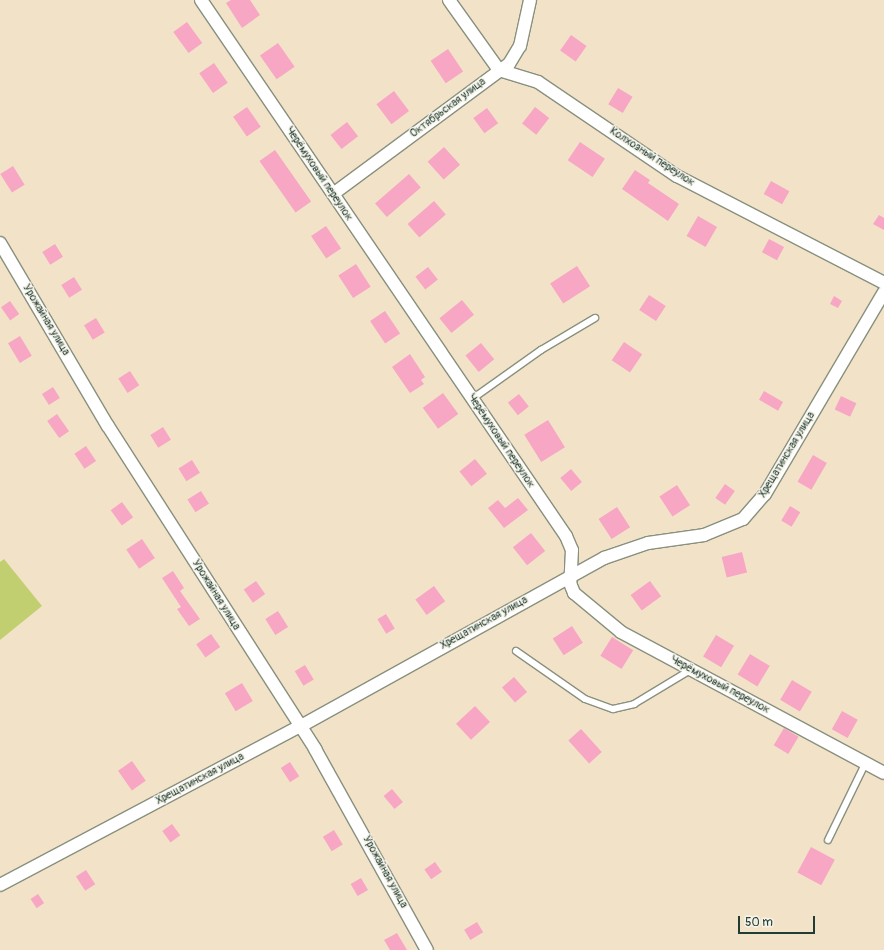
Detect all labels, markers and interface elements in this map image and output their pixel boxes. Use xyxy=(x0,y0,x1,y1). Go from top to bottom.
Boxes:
street label: Октябрьская улица xyxy=(408,75,488,141)
street label: Черёмуховый переулок xyxy=(283,125,355,223)
street label: Колхозный переулок xyxy=(607,125,697,189)
street label: Урожайная улица xyxy=(20,282,72,358)
street label: Черёмуховый переулок xyxy=(465,392,537,490)
street label: Хрещатинская улица xyxy=(756,410,818,500)
street label: Урожайная улица xyxy=(189,557,243,633)
street label: Хрещатинская улица xyxy=(438,594,530,652)
street label: Черёмуховый переулок xyxy=(668,653,772,717)
street label: Хрещатинская улица xyxy=(154,750,246,808)
street label: Урожайная улица xyxy=(360,834,410,910)
scale bar xyxy=(740,908,817,934)
text: 50 m xyxy=(745,915,773,930)

